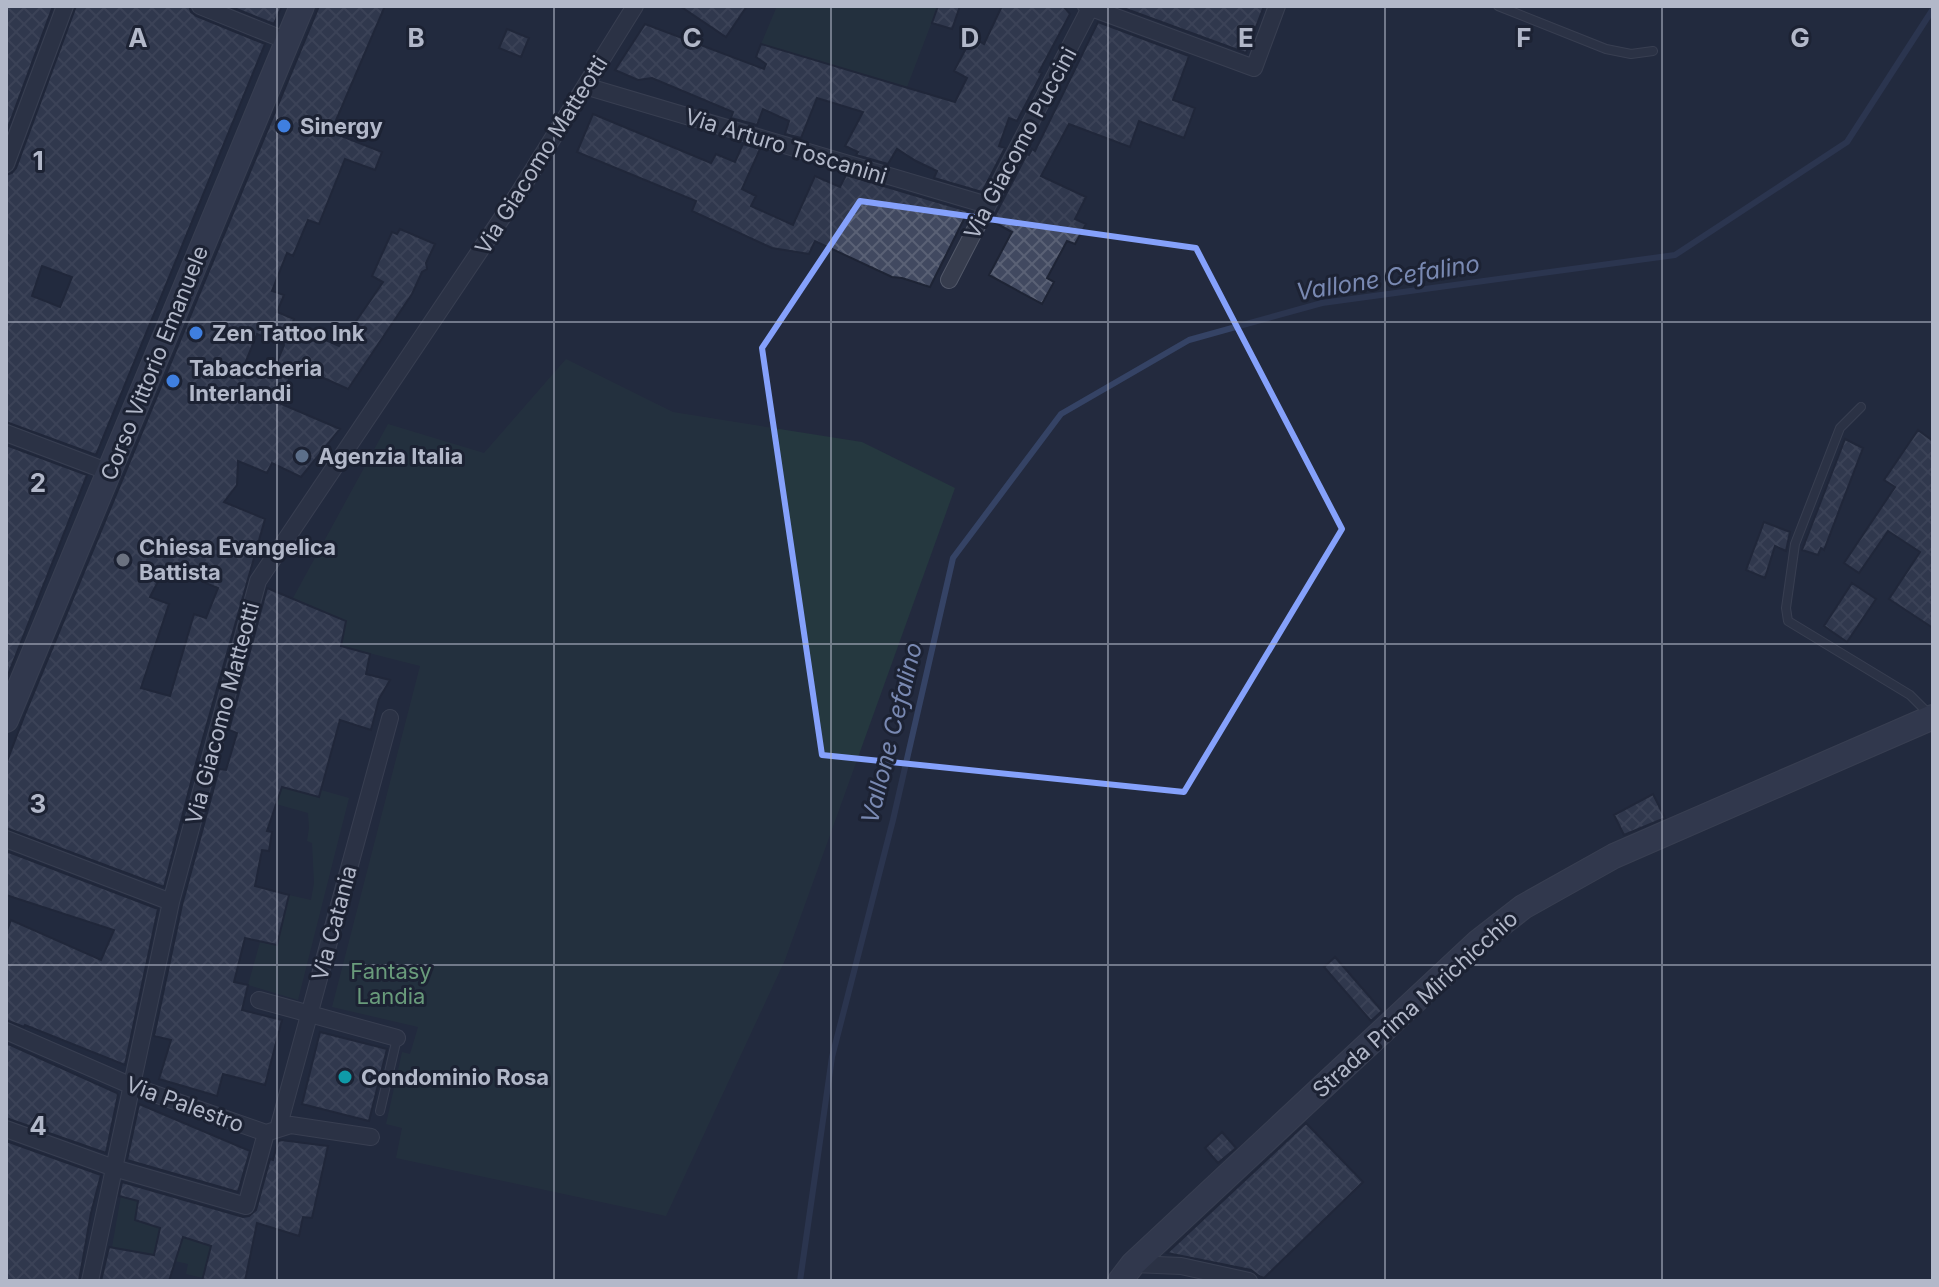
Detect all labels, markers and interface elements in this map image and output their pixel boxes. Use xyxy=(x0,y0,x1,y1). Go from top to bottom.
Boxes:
text: A xyxy=(128,22,148,53)
text: B xyxy=(407,22,425,53)
text: C xyxy=(682,22,702,53)
text: D xyxy=(961,22,979,53)
text: E xyxy=(1238,22,1254,53)
text: F xyxy=(1516,22,1532,53)
text: G xyxy=(1790,22,1810,53)
street label: Via Giacomo Puccini xyxy=(958,43,1082,243)
street label: Via Giacomo Matteotti xyxy=(469,51,613,259)
street label: Via Arturo Toscanini xyxy=(682,103,890,189)
place label: Sinergy xyxy=(300,113,383,139)
marker: Sinergy xyxy=(275,117,293,135)
text: 1 xyxy=(32,145,44,176)
street label: Corso Vittorio Emanuele xyxy=(95,242,213,484)
water label: Vallone Cefalino xyxy=(1294,249,1482,306)
place label: Zen Tattoo Ink xyxy=(212,320,365,346)
marker: Zen Tattoo Ink xyxy=(187,324,205,342)
place label: Tabaccheria Interlandi xyxy=(189,355,322,406)
marker: Tabaccheria Interlandi xyxy=(164,372,182,390)
place label: Agenzia Italia xyxy=(318,443,463,469)
marker: Agenzia Italia xyxy=(293,447,311,465)
text: 2 xyxy=(30,467,46,498)
place label: Chiesa Evangelica Battista xyxy=(139,534,336,585)
marker: Chiesa Evangelica Battista xyxy=(114,551,132,569)
street label: Via Giacomo Matteotti xyxy=(180,599,264,827)
water label: Vallone Cefalino xyxy=(855,639,928,826)
text: 3 xyxy=(30,788,46,819)
street label: Via Catania xyxy=(306,863,362,983)
street label: Strada Prima Mirichicchio xyxy=(1307,905,1523,1103)
park label: Fantasy Landia xyxy=(350,958,432,1009)
place label: Condominio Rosa xyxy=(361,1064,549,1090)
marker: Condominio Rosa xyxy=(336,1068,354,1086)
street label: Via Palestro xyxy=(123,1071,247,1137)
text: 4 xyxy=(29,1110,47,1141)

